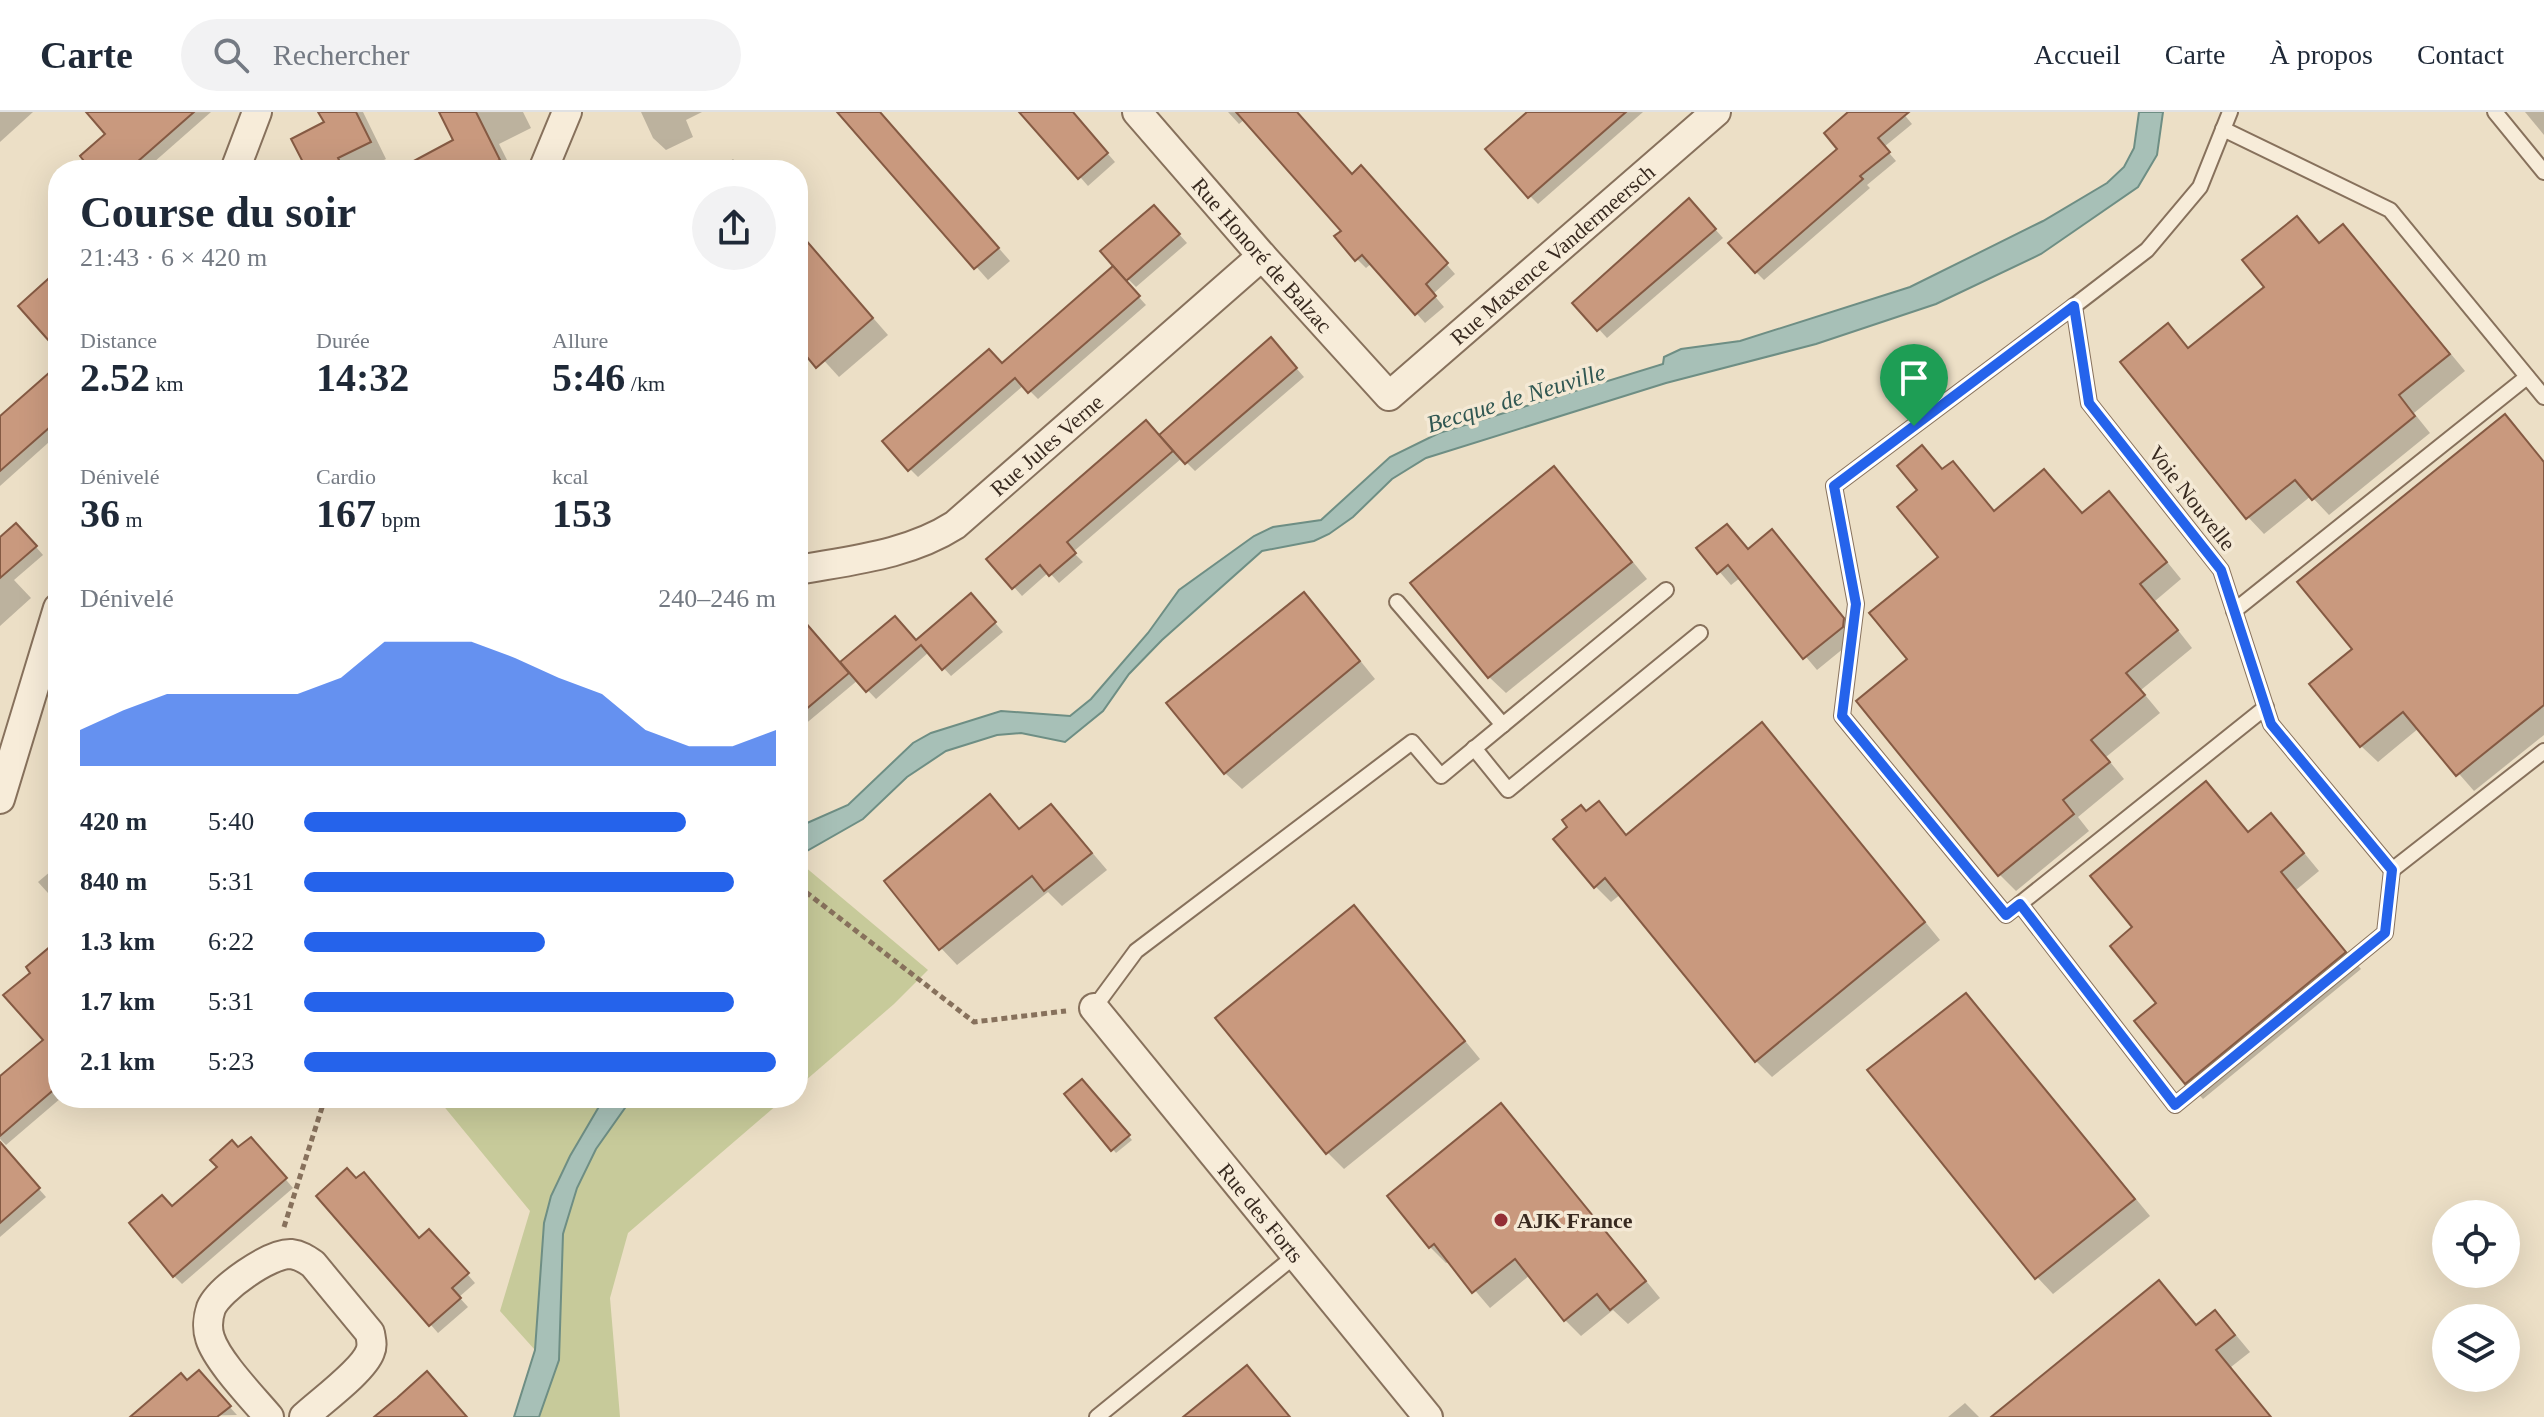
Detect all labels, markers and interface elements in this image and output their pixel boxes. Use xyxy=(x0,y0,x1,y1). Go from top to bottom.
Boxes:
search box xyxy=(181,19,741,91)
icon: search xyxy=(209,33,253,77)
text: Carte xyxy=(40,34,133,76)
text: Rechercher xyxy=(273,38,409,71)
text: Accueil xyxy=(2034,39,2121,70)
text: Carte xyxy=(2165,39,2225,70)
text: À propos xyxy=(2269,39,2373,70)
text: Contact xyxy=(2417,39,2504,70)
street label: Rue Maxence Vandermeersch xyxy=(1445,159,1660,350)
street label: Rue Honoré de Balzac xyxy=(1187,172,1338,338)
button: share xyxy=(692,186,776,270)
text: Course du soir xyxy=(80,188,356,237)
text: 21:43 · 6 × 420 m xyxy=(80,243,267,272)
text: Distance xyxy=(80,328,157,353)
text: Durée xyxy=(316,328,370,353)
text: Allure xyxy=(552,328,608,353)
pin xyxy=(1880,344,1948,426)
text: 2.52 xyxy=(80,355,150,400)
text: 14:32 xyxy=(316,355,409,400)
text: 5:46 xyxy=(552,355,625,400)
icon: arrive xyxy=(1892,356,1936,400)
water label: Becque de Neuville xyxy=(1424,358,1609,438)
text: km xyxy=(150,371,184,396)
text: /km xyxy=(625,371,665,396)
street label: Rue Jules Verne xyxy=(985,389,1108,501)
street label: Voie Nouvelle xyxy=(2143,441,2241,555)
text: Dénivelé xyxy=(80,464,159,489)
text: Cardio xyxy=(316,464,376,489)
text: kcal xyxy=(552,464,589,489)
text: 36 xyxy=(80,491,120,536)
text: 167 xyxy=(316,491,376,536)
text: 153 xyxy=(552,491,612,536)
text: m xyxy=(120,507,143,532)
text: bpm xyxy=(376,507,421,532)
text: Dénivelé xyxy=(80,584,174,613)
text: 240–246 m xyxy=(658,584,776,613)
text: 420 m xyxy=(80,807,147,836)
text: 5:40 xyxy=(208,807,254,836)
text: 840 m xyxy=(80,867,147,896)
text: 5:31 xyxy=(208,867,254,896)
text: 1.3 km xyxy=(80,927,155,956)
text: 6:22 xyxy=(208,927,254,956)
text: 1.7 km xyxy=(80,987,155,1016)
text: 5:31 xyxy=(208,987,254,1016)
text: 2.1 km xyxy=(80,1047,155,1076)
text: 5:23 xyxy=(208,1047,254,1076)
street label: Rue des Forts xyxy=(1213,1158,1309,1267)
map controls xyxy=(2432,1200,2520,1392)
button: locate xyxy=(2432,1200,2520,1288)
place label: AJK France xyxy=(1517,1208,1633,1233)
marker: AJK France xyxy=(1492,1211,1510,1229)
button: layers xyxy=(2432,1304,2520,1392)

